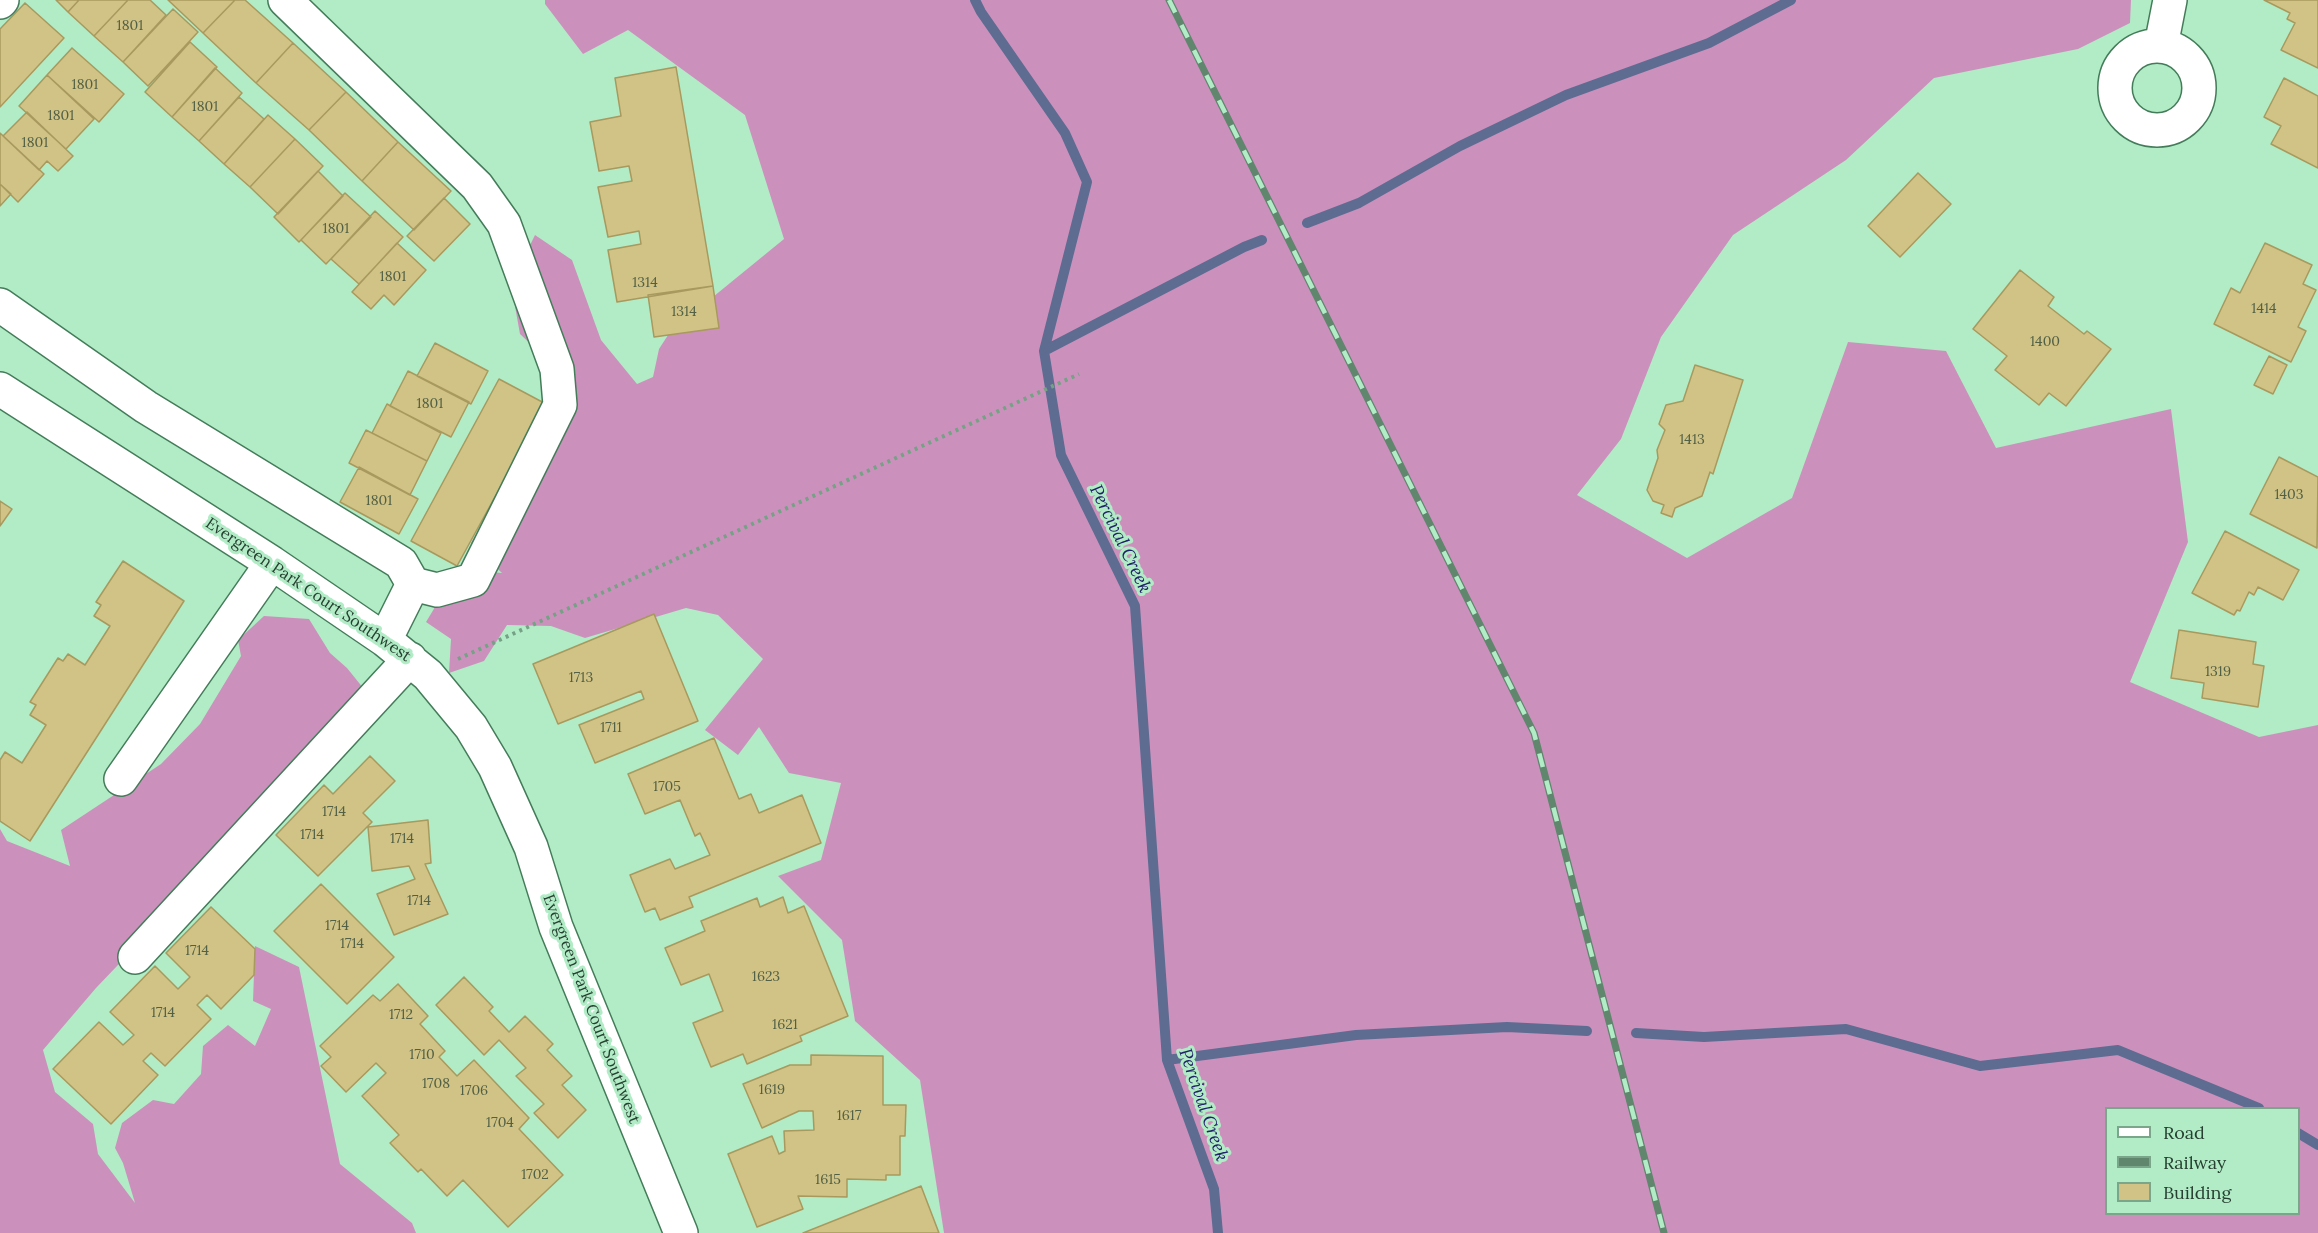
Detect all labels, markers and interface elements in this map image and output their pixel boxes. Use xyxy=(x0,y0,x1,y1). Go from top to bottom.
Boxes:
house number: 1801 xyxy=(117,18,143,34)
house number: 1801 xyxy=(72,77,98,93)
house number: 1801 xyxy=(192,99,218,115)
house number: 1801 xyxy=(48,108,74,124)
house number: 1801 xyxy=(22,135,48,151)
house number: 1801 xyxy=(323,221,349,237)
house number: 1801 xyxy=(380,269,406,285)
house number: 1314 xyxy=(632,275,658,291)
house number: 1414 xyxy=(2251,301,2277,317)
house number: 1314 xyxy=(671,304,697,320)
house number: 1400 xyxy=(2030,334,2060,350)
house number: 1801 xyxy=(417,396,443,412)
house number: 1413 xyxy=(1679,432,1705,448)
water label: Percival Creek xyxy=(1085,481,1155,597)
house number: 1403 xyxy=(2274,487,2304,503)
house number: 1801 xyxy=(366,493,392,509)
street label: Evergreen Park Court Southwest xyxy=(202,514,414,666)
house number: 1319 xyxy=(2205,664,2231,680)
house number: 1713 xyxy=(569,670,593,686)
house number: 1711 xyxy=(600,720,622,736)
house number: 1705 xyxy=(653,779,681,795)
house number: 1714 xyxy=(322,804,346,820)
house number: 1714 xyxy=(300,827,324,843)
house number: 1714 xyxy=(390,831,414,847)
street label: Evergreen Park Court Southwest xyxy=(538,892,644,1126)
house number: 1714 xyxy=(407,893,431,909)
house number: 1714 xyxy=(325,918,349,934)
house number: 1714 xyxy=(340,936,364,952)
house number: 1714 xyxy=(185,943,209,959)
house number: 1623 xyxy=(752,969,780,985)
house number: 1714 xyxy=(151,1005,175,1021)
house number: 1712 xyxy=(389,1007,413,1023)
house number: 1621 xyxy=(772,1017,798,1033)
water label: Percival Creek xyxy=(1174,1046,1232,1164)
house number: 1710 xyxy=(409,1047,435,1063)
house number: 1708 xyxy=(422,1076,450,1092)
house number: 1619 xyxy=(759,1082,785,1098)
house number: 1706 xyxy=(460,1083,488,1099)
legend xyxy=(2105,1107,2300,1215)
house number: 1617 xyxy=(837,1108,861,1124)
house number: 1704 xyxy=(486,1115,514,1131)
text: Road xyxy=(2163,1121,2205,1144)
text: Railway xyxy=(2163,1151,2226,1174)
house number: 1702 xyxy=(521,1167,549,1183)
house number: 1615 xyxy=(815,1172,841,1188)
text: Building xyxy=(2163,1181,2231,1204)

